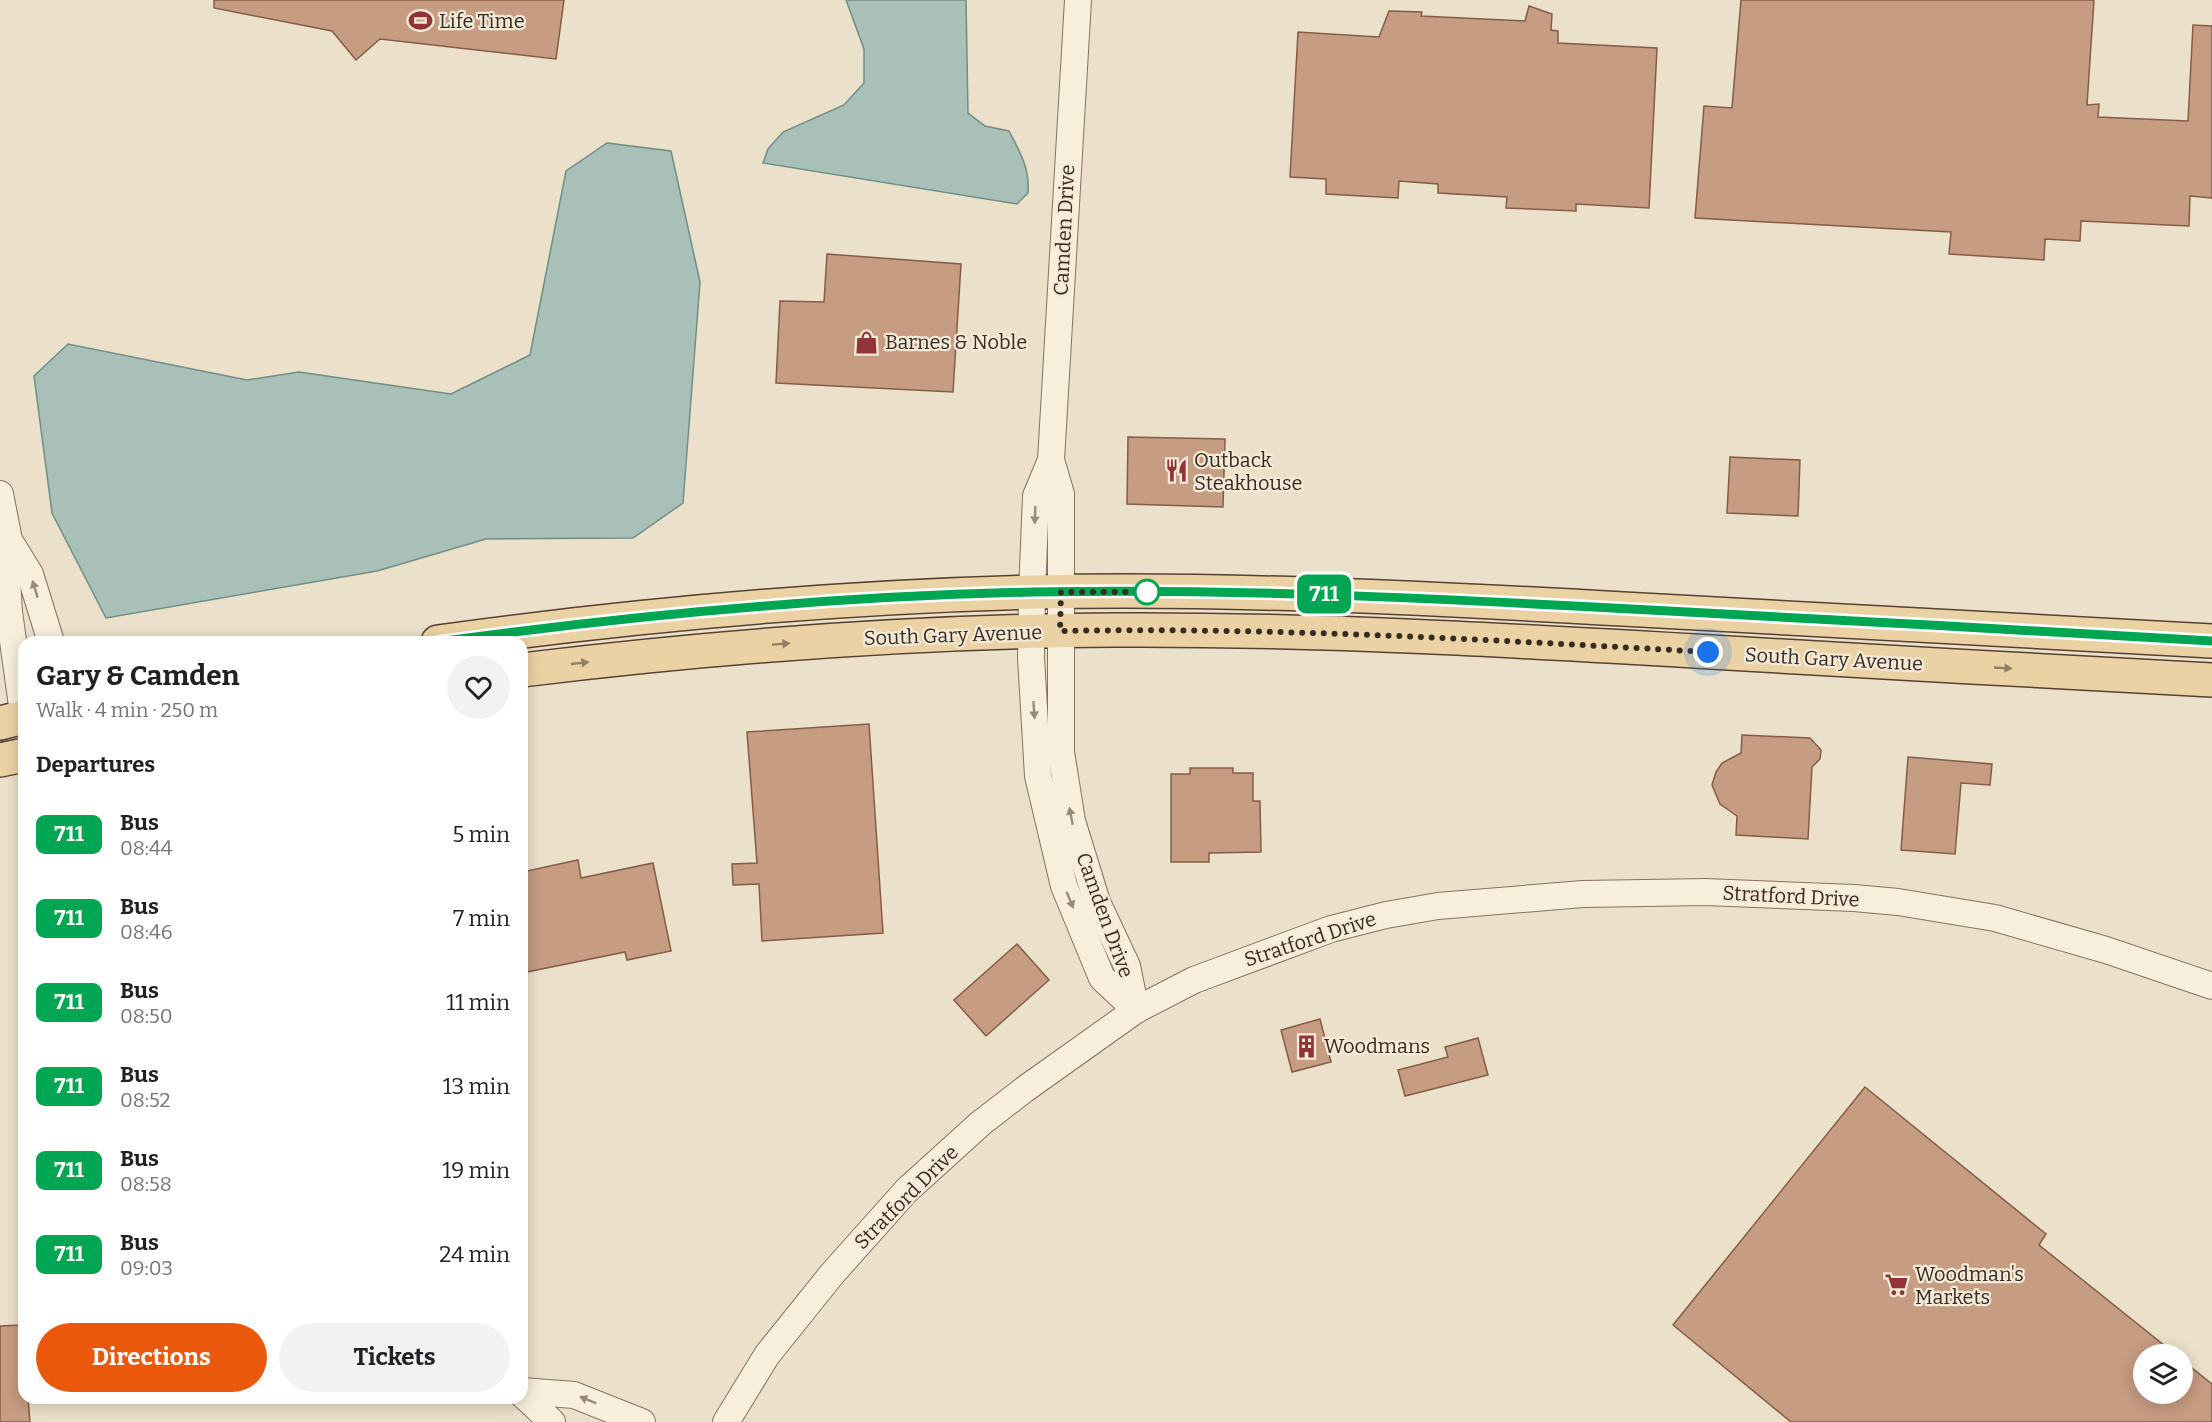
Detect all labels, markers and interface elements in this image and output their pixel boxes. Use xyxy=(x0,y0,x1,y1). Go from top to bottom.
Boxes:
sports icon: Life Time xyxy=(408,8,434,34)
place label: Life Time xyxy=(439,9,525,33)
street label: Camden Drive xyxy=(1049,164,1079,296)
shop icon: Barnes & Noble xyxy=(854,329,880,355)
place label: Barnes & Noble xyxy=(885,330,1027,354)
place label: Outback Steakhouse xyxy=(1194,448,1302,495)
restaurant icon: Outback Steakhouse xyxy=(1163,458,1189,484)
one-way arrow xyxy=(1030,506,1039,525)
line badge: 711 xyxy=(1290,574,1358,614)
unlabelled marker xyxy=(1134,579,1160,605)
one-way arrow xyxy=(30,580,39,598)
text: 711 xyxy=(1309,581,1339,607)
street label: South Gary Avenue xyxy=(863,620,1043,650)
your location xyxy=(1693,637,1723,667)
one-way arrow xyxy=(771,640,790,649)
street label: South Gary Avenue xyxy=(1744,642,1924,676)
button: heart xyxy=(447,656,510,719)
one-way arrow xyxy=(571,658,590,668)
text: Gary & Camden xyxy=(36,659,240,692)
one-way arrow xyxy=(1993,664,2012,673)
text: Walk · 4 min · 250 m xyxy=(36,698,218,722)
one-way arrow xyxy=(1030,700,1039,719)
text: Departures xyxy=(36,751,155,778)
one-way arrow xyxy=(1066,807,1075,826)
text: Bus xyxy=(120,809,159,836)
text: 711 xyxy=(54,821,84,847)
text: 5 min xyxy=(452,821,510,848)
text: 08:44 xyxy=(120,836,173,860)
street label: Camden Drive xyxy=(1071,849,1139,981)
street label: Stratford Drive xyxy=(1722,880,1860,912)
one-way arrow xyxy=(1065,892,1075,910)
text: Bus xyxy=(120,893,159,920)
text: 711 xyxy=(54,905,84,931)
text: 7 min xyxy=(453,905,510,932)
street label: Stratford Drive xyxy=(1241,906,1379,972)
text: 08:46 xyxy=(120,920,172,944)
text: Bus xyxy=(120,977,159,1004)
text: 711 xyxy=(54,989,84,1015)
text: 11 min xyxy=(446,989,510,1016)
text: 08:50 xyxy=(120,1004,173,1028)
building icon: Woodmans xyxy=(1293,1033,1319,1059)
place label: Woodmans xyxy=(1324,1034,1430,1058)
text: Bus xyxy=(120,1061,159,1088)
text: 711 xyxy=(54,1073,84,1099)
text: 13 min xyxy=(443,1073,510,1100)
text: 08:52 xyxy=(120,1088,170,1112)
street label: Stratford Drive xyxy=(849,1140,963,1254)
text: Bus xyxy=(120,1145,159,1172)
text: 711 xyxy=(54,1157,84,1183)
text: 19 min xyxy=(442,1157,510,1184)
text: 08:58 xyxy=(120,1172,172,1196)
text: Bus xyxy=(120,1229,159,1256)
text: 711 xyxy=(54,1241,84,1267)
text: 24 min xyxy=(439,1241,510,1268)
text: 09:03 xyxy=(120,1256,173,1280)
place label: Woodman's Markets xyxy=(1915,1262,2024,1309)
supermarket icon: Woodman's Markets xyxy=(1884,1272,1910,1298)
button: Directions xyxy=(36,1323,267,1392)
button: Tickets xyxy=(279,1323,510,1392)
map controls xyxy=(2133,1344,2193,1404)
button: layers xyxy=(2133,1344,2193,1404)
one-way arrow xyxy=(579,1395,597,1404)

